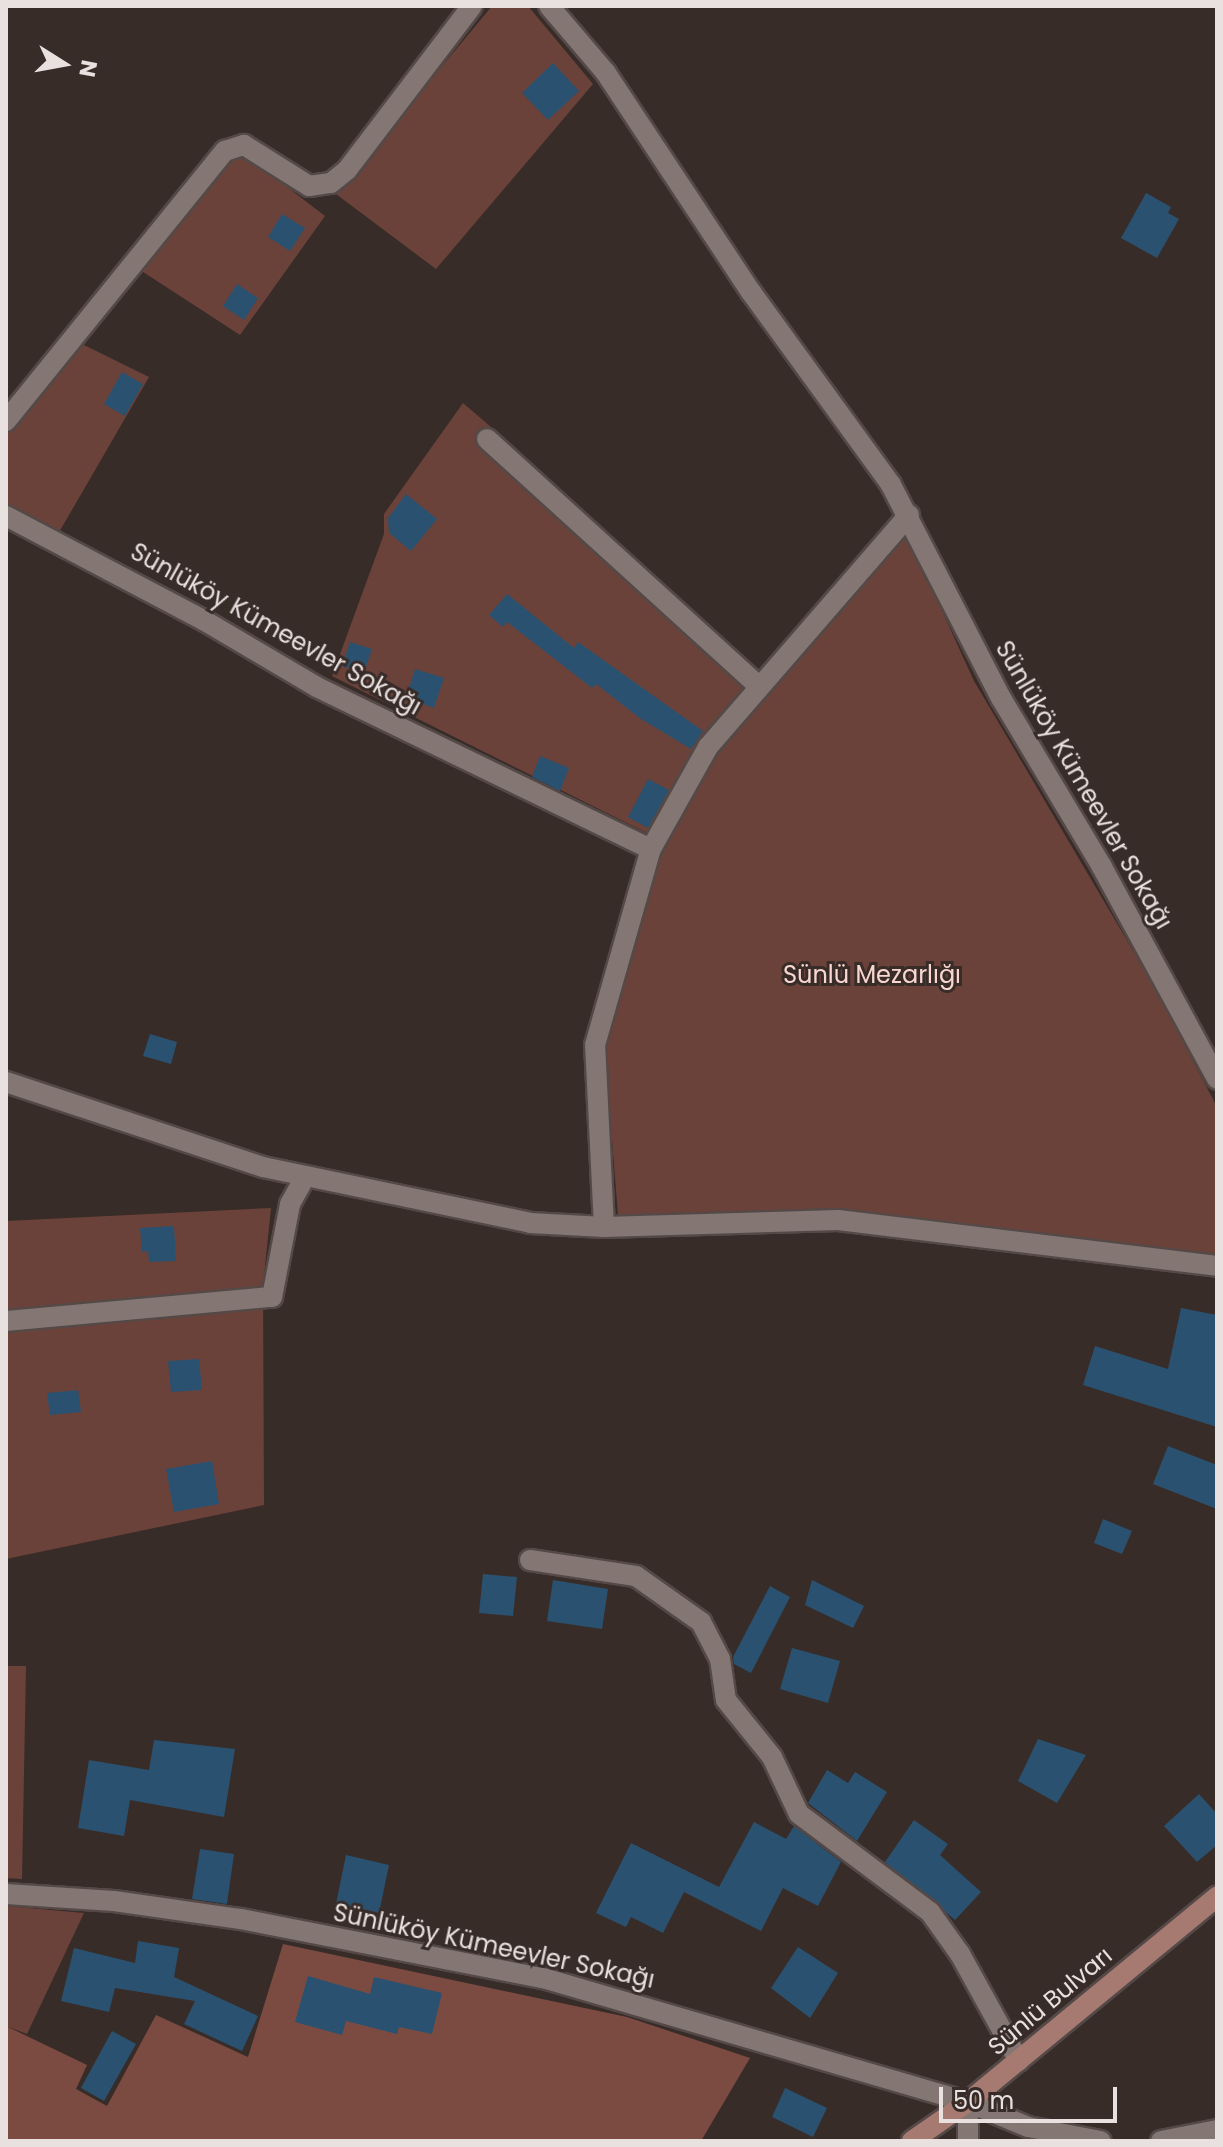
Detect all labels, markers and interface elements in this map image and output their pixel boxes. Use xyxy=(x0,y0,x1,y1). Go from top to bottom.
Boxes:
north arrow xyxy=(24,24,104,104)
text: N xyxy=(71,58,105,80)
street label: Sünlüköy Kümeevler Sokağı xyxy=(126,537,426,721)
street label: Sünlüköy Kümeevler Sokağı xyxy=(990,636,1178,934)
park label: Sünlü Mezarlığı xyxy=(783,961,961,989)
street label: Sünlüköy Kümeevler Sokağı xyxy=(331,1898,657,1994)
street label: Sünlü Bulvarı xyxy=(982,1941,1118,2061)
scale bar xyxy=(943,2071,1121,2121)
text: 50 m xyxy=(953,2084,1014,2117)

